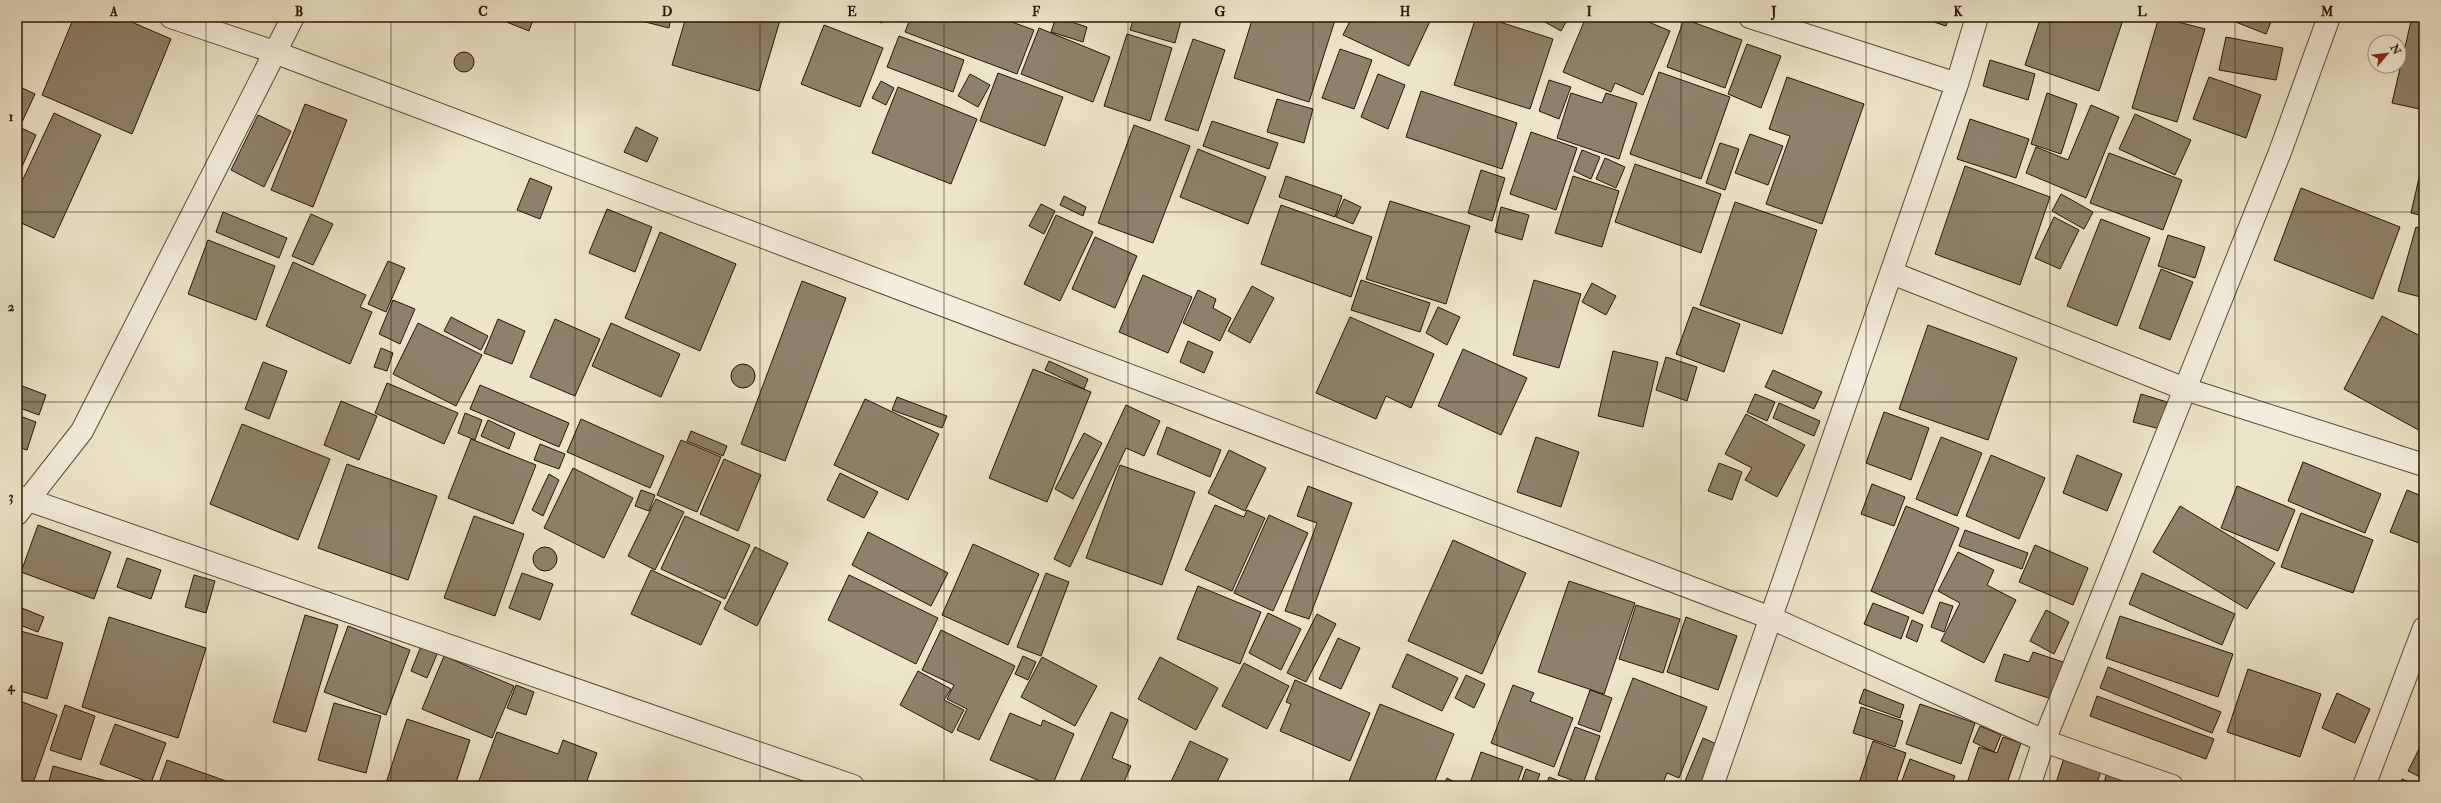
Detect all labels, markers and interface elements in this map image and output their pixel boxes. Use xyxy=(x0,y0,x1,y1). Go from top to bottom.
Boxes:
text: A xyxy=(109,4,119,20)
text: B xyxy=(295,4,303,20)
text: C xyxy=(478,4,488,20)
text: D xyxy=(662,4,673,20)
text: E xyxy=(847,4,857,20)
text: F xyxy=(1032,4,1041,20)
text: G xyxy=(1215,4,1226,20)
text: H xyxy=(1400,4,1411,20)
text: I xyxy=(1586,4,1592,20)
text: J xyxy=(1770,4,1777,21)
text: K xyxy=(1953,4,1963,20)
text: L xyxy=(2137,4,2147,20)
text: M xyxy=(2320,4,2334,20)
north arrow xyxy=(2367,34,2407,74)
text: N xyxy=(2387,41,2404,58)
text: 1 xyxy=(9,109,14,125)
text: 2 xyxy=(8,299,15,315)
text: 3 xyxy=(9,489,14,505)
text: 4 xyxy=(6,679,15,695)

